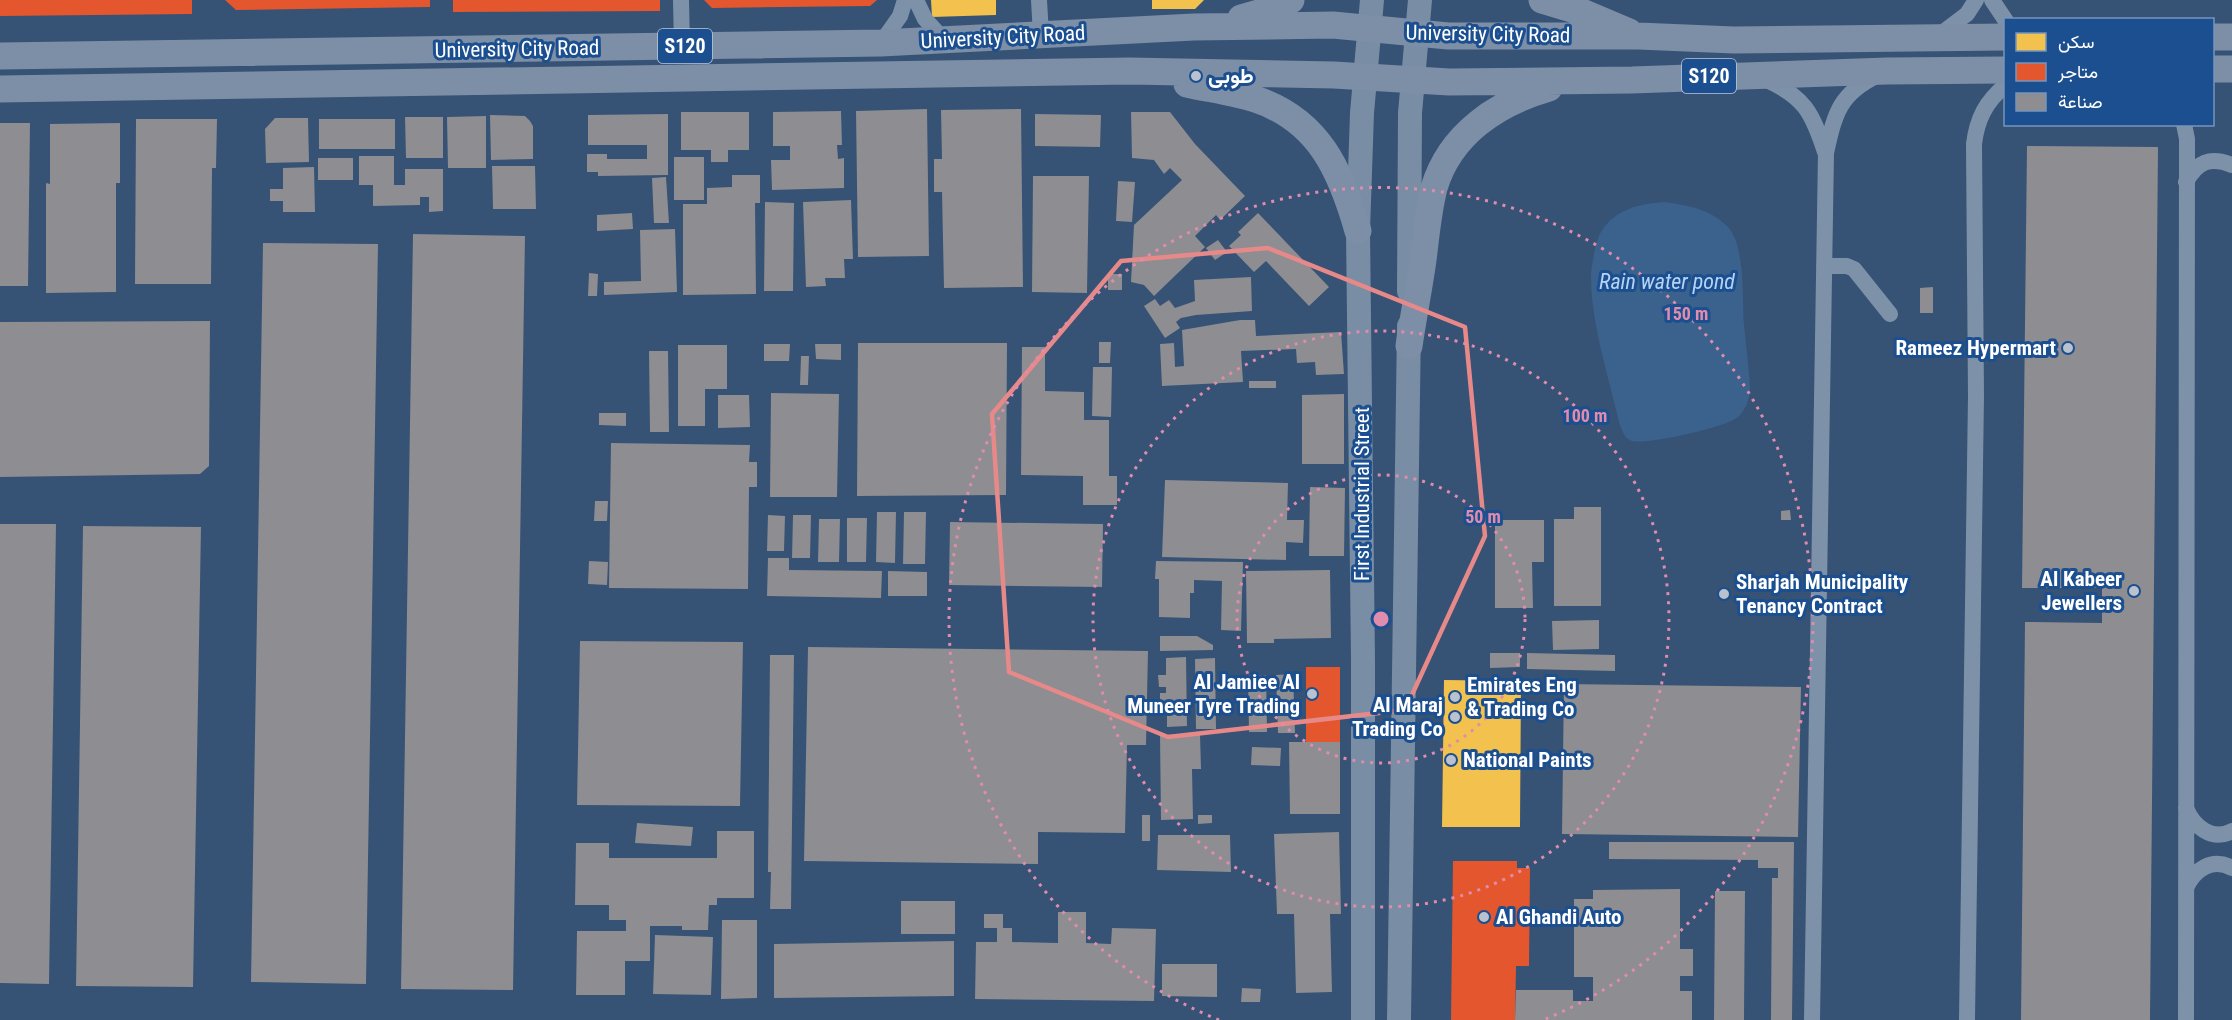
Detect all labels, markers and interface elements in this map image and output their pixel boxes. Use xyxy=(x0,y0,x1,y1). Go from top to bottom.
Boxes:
legend xyxy=(2004,18,2214,126)
street label: University City Road xyxy=(920,21,1086,53)
street label: University City Road xyxy=(1405,21,1571,47)
road number: S120 xyxy=(658,29,712,63)
text: سكن xyxy=(2058,31,2094,53)
street label: University City Road xyxy=(434,36,600,62)
road number: S120 xyxy=(1682,59,1736,93)
text: متاجر xyxy=(2057,61,2098,83)
place label: طوبى xyxy=(1208,64,1254,89)
marker: طوبى xyxy=(1189,69,1203,83)
text: صناعة xyxy=(2058,91,2103,112)
water label: Rain water pond xyxy=(1599,269,1735,294)
text: 150 m xyxy=(1664,303,1708,324)
place label: Rameez Hypermart xyxy=(1895,336,2056,360)
marker: Rameez Hypermart xyxy=(2061,341,2075,355)
text: 100 m xyxy=(1563,405,1607,426)
street label: First Industrial Street xyxy=(1350,407,1374,581)
text: 50 m xyxy=(1465,506,1501,527)
place label: Al Kabeer Jewellers xyxy=(2040,567,2122,615)
place label: Sharjah Municipality Tenancy Contract xyxy=(1736,570,1909,618)
marker: Al Kabeer Jewellers xyxy=(2127,584,2141,598)
marker: Sharjah Municipality Tenancy Contract xyxy=(1717,587,1731,601)
centre of rings xyxy=(1371,609,1391,629)
place label: Al Jamiee Al Muneer Tyre Trading xyxy=(1127,670,1300,718)
place label: Emirates Eng & Trading Co xyxy=(1467,673,1577,721)
marker: Al Jamiee Al Muneer Tyre Trading xyxy=(1305,687,1319,701)
marker: Emirates Eng & Trading Co xyxy=(1448,690,1462,704)
place label: Al Maraj Trading Co xyxy=(1352,693,1443,741)
marker: Al Maraj Trading Co xyxy=(1448,710,1462,724)
place label: National Paints xyxy=(1463,748,1592,772)
marker: National Paints xyxy=(1444,753,1458,767)
place label: Al Ghandi Auto xyxy=(1496,905,1621,929)
marker: Al Ghandi Auto xyxy=(1477,910,1491,924)

